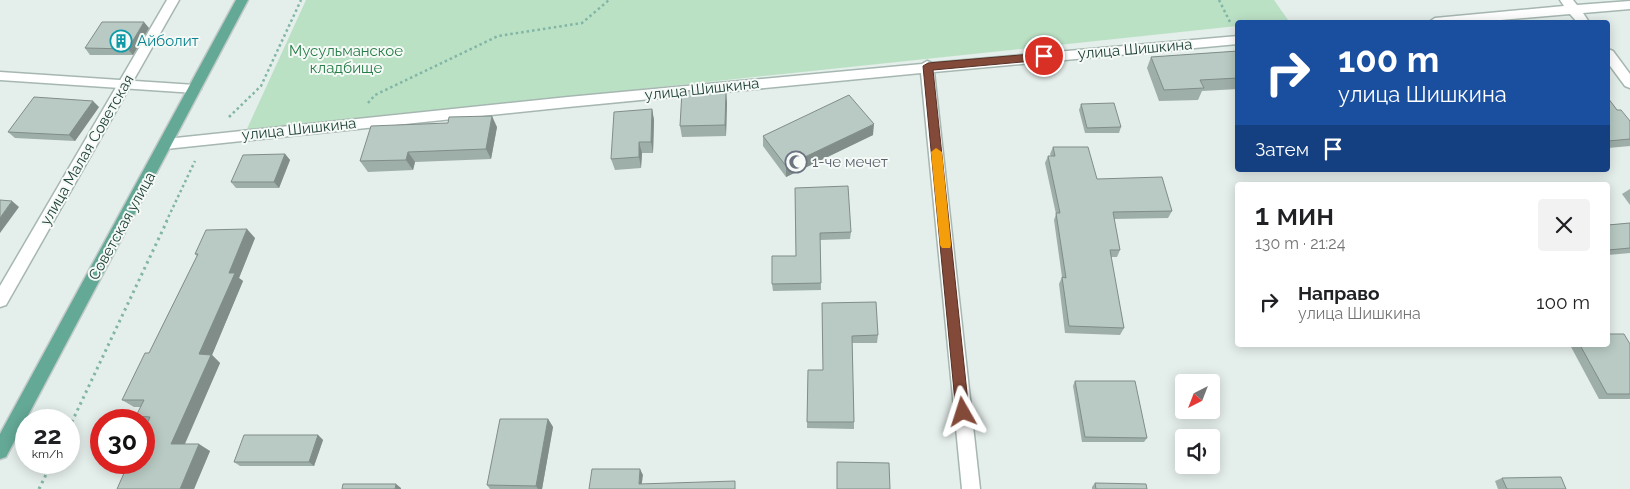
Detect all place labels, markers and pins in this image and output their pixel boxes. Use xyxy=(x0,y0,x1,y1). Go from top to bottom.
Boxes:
building icon: Айболит xyxy=(109,29,133,53)
place label: Айболит xyxy=(137,32,199,50)
pin xyxy=(1023,35,1065,77)
mosque icon: 1-че мечет xyxy=(784,150,808,174)
place label: 1-че мечет xyxy=(812,153,888,171)

